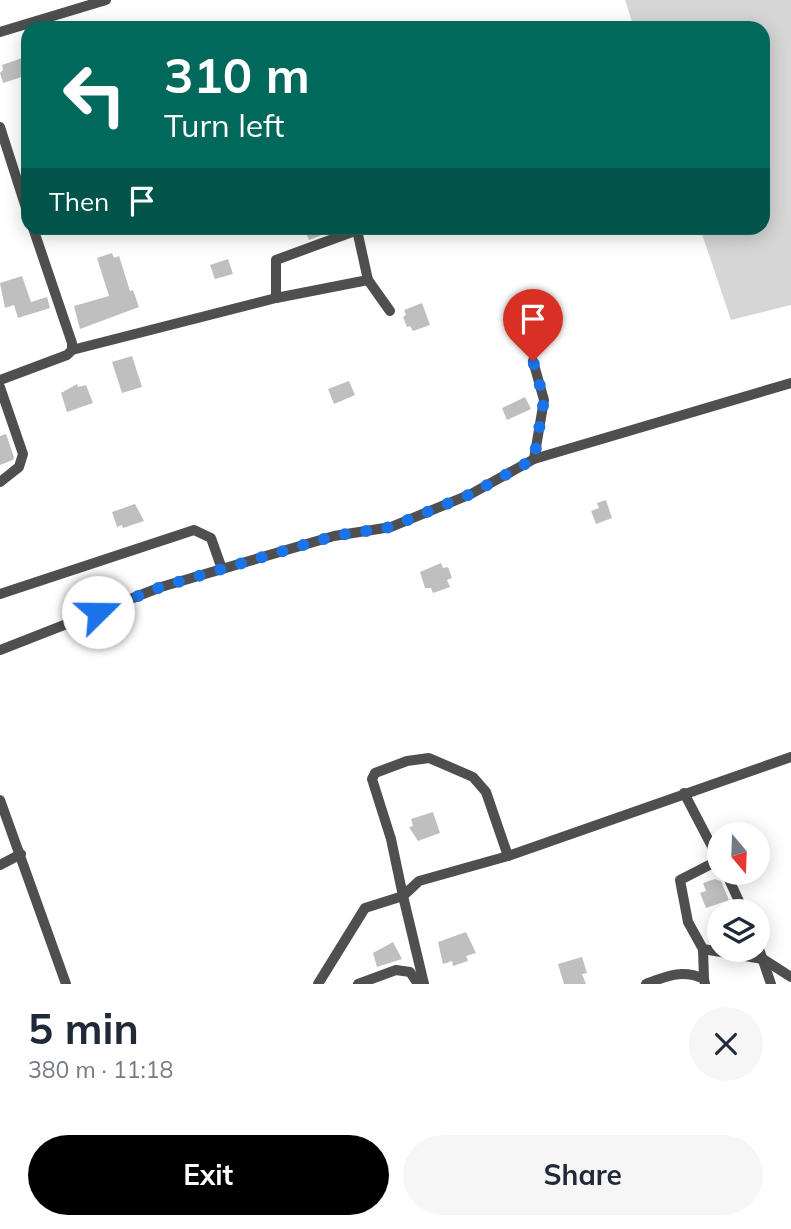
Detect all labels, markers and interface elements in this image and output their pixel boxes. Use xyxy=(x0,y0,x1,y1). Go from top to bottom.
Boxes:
text: 310 m xyxy=(164,44,310,105)
icon: left xyxy=(49,49,140,140)
text: Turn left xyxy=(164,105,284,145)
icon: arrive xyxy=(123,182,161,220)
text: Then xyxy=(49,185,109,218)
pin xyxy=(503,289,563,361)
icon: arrive xyxy=(514,300,552,338)
position arrow xyxy=(61,575,135,649)
north arrow xyxy=(707,822,770,886)
map controls xyxy=(707,822,770,962)
button: layers xyxy=(707,899,770,962)
text: 5 min xyxy=(28,1002,139,1055)
button: close xyxy=(689,1007,763,1081)
text: 380 m · 11:18 xyxy=(28,1055,173,1084)
button: Exit xyxy=(28,1135,389,1215)
button: Share xyxy=(403,1135,763,1215)

